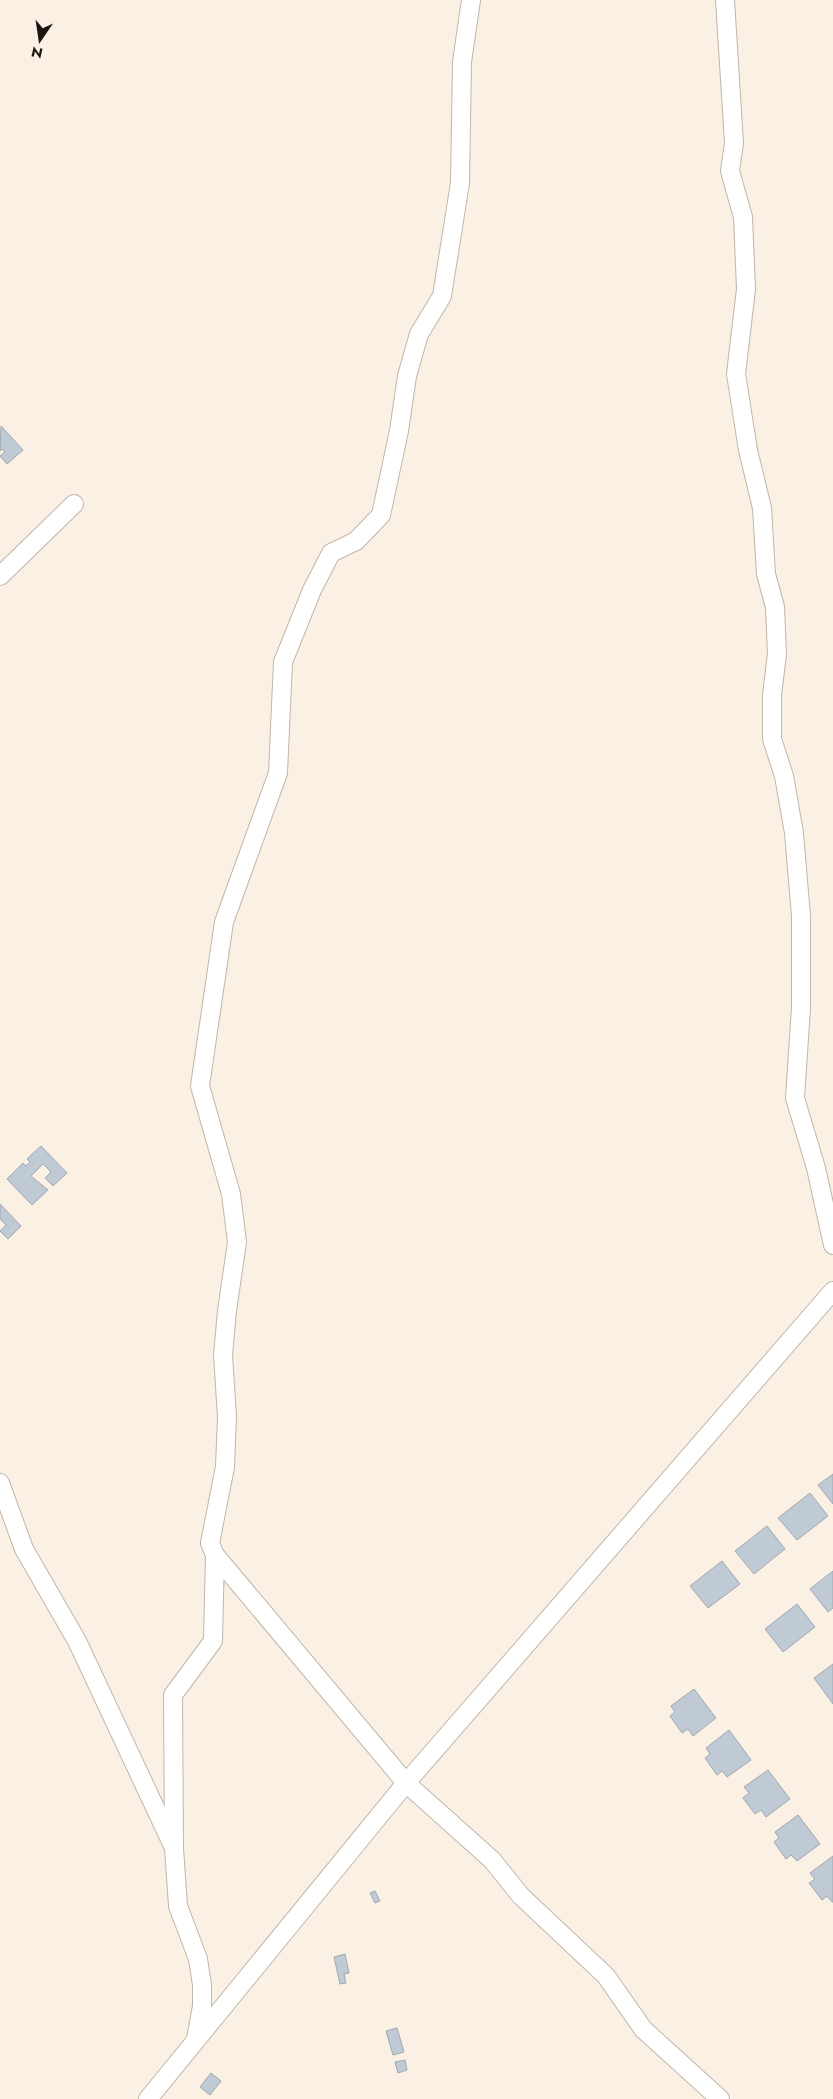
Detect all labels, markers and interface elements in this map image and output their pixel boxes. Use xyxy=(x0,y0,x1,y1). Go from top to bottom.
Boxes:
north arrow xyxy=(15,15,65,65)
text: N xyxy=(29,42,45,64)

